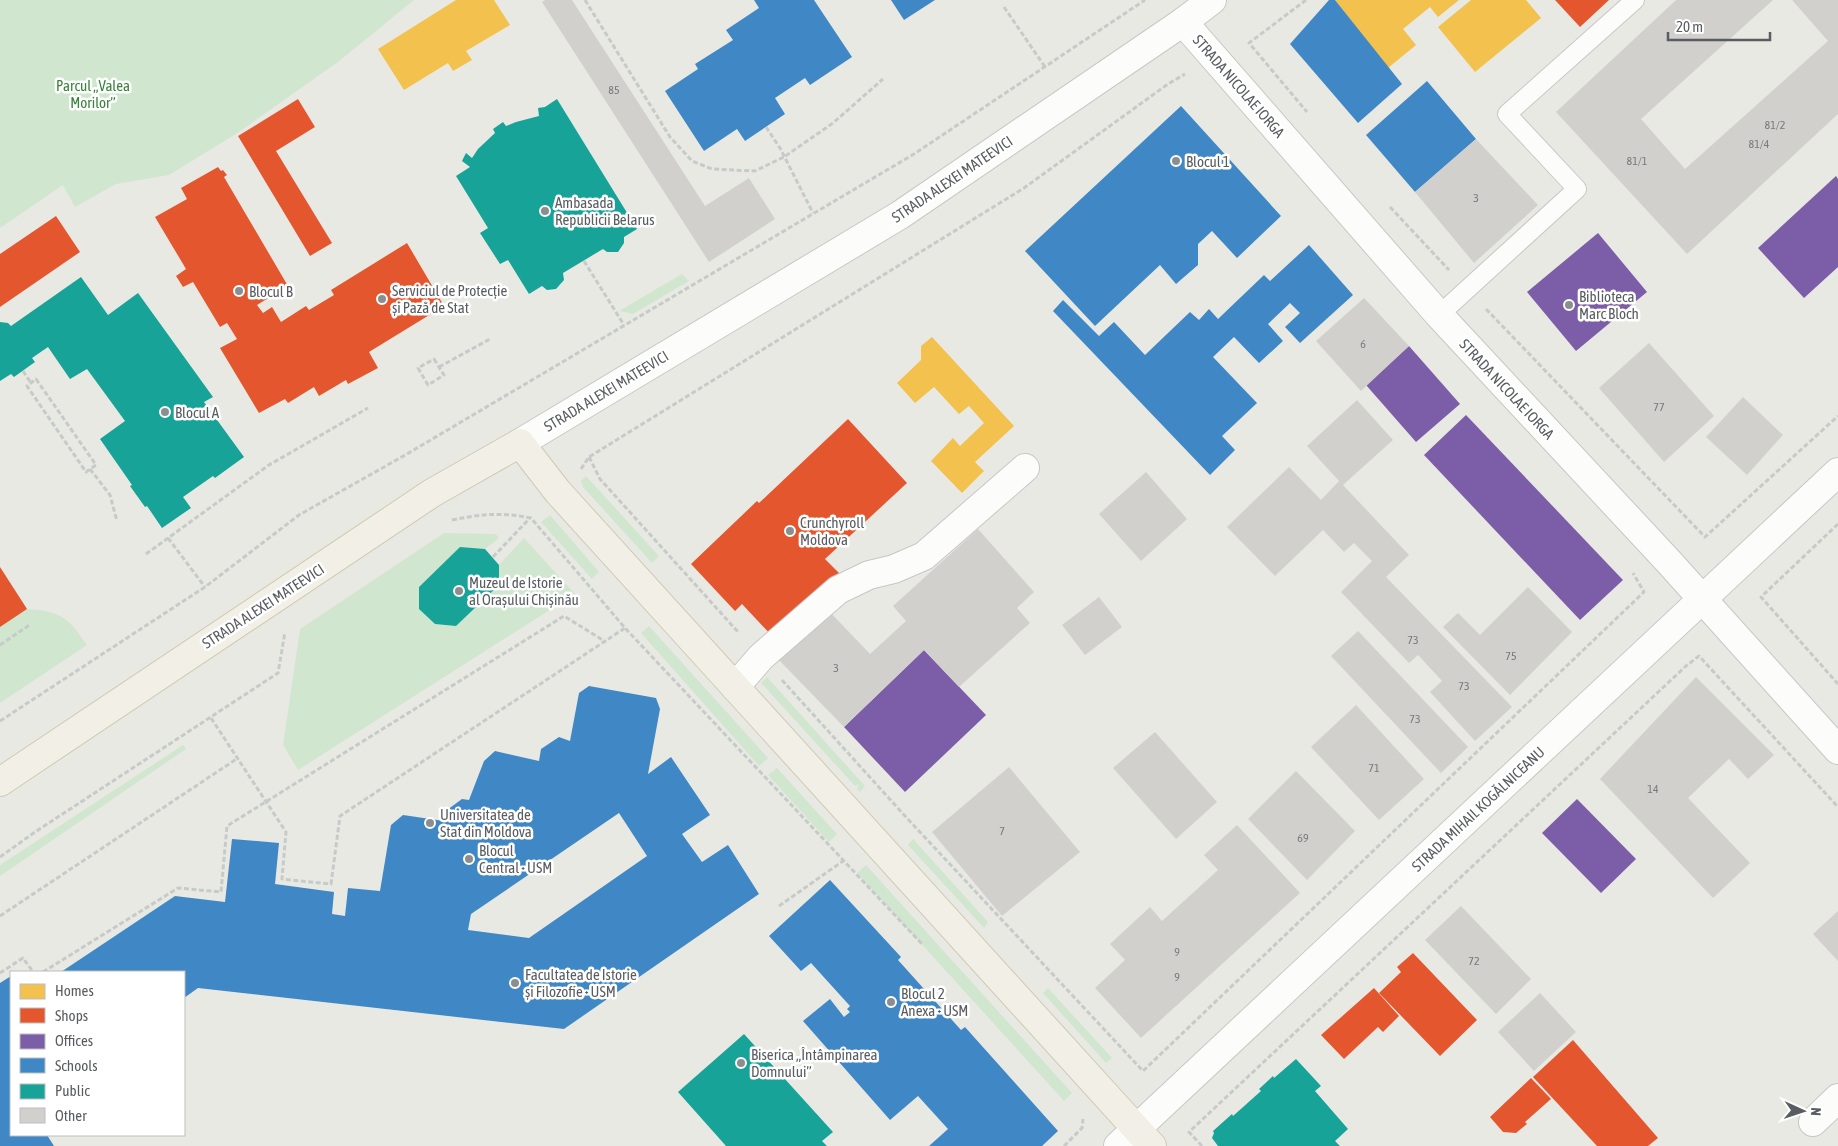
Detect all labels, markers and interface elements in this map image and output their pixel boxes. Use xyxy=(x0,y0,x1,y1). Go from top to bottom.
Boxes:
scale bar xyxy=(1668,10,1770,42)
text: 20 m xyxy=(1676,18,1703,35)
street label: STRADA NICOLAE IORGA xyxy=(1190,31,1289,141)
park label: Parcul „Valea Morilor” xyxy=(56,77,130,111)
house number: 85 xyxy=(608,83,620,97)
house number: 81/2 xyxy=(1765,118,1785,132)
street label: STRADA ALEXEI MATEEVICI xyxy=(888,132,1016,226)
house number: 81/4 xyxy=(1749,137,1770,151)
place label: Blocul 1 xyxy=(1186,153,1230,170)
house number: 81/1 xyxy=(1627,154,1648,168)
marker: Blocul 1 xyxy=(1170,155,1182,167)
house number: 3 xyxy=(1473,191,1479,205)
place label: Ambasada Republicii Belarus xyxy=(555,194,655,228)
marker: Ambasada Republicii Belarus xyxy=(539,205,551,217)
place label: Serviciul de Protecție și Pază de Stat xyxy=(392,282,507,316)
place label: Blocul B xyxy=(249,283,293,300)
marker: Blocul B xyxy=(233,285,245,297)
place label: Biblioteca Marc Bloch xyxy=(1579,288,1639,322)
marker: Serviciul de Protecție și Pază de Stat xyxy=(376,293,388,305)
marker: Biblioteca Marc Bloch xyxy=(1563,299,1575,311)
street label: STRADA NICOLAE IORGA xyxy=(1456,336,1558,443)
house number: 6 xyxy=(1360,337,1366,351)
street label: STRADA ALEXEI MATEEVICI xyxy=(541,347,671,435)
house number: 77 xyxy=(1653,400,1665,414)
place label: Blocul A xyxy=(175,404,220,421)
marker: Blocul A xyxy=(159,406,171,418)
place label: Crunchyroll Moldova xyxy=(800,514,864,548)
marker: Crunchyroll Moldova xyxy=(784,525,796,537)
street label: STRADA ALEXEI MATEEVICI xyxy=(199,560,327,652)
place label: Muzeul de Istorie al Orașului Chișinău xyxy=(469,574,579,608)
marker: Muzeul de Istorie al Orașului Chișinău xyxy=(453,585,465,597)
house number: 73 xyxy=(1407,633,1419,647)
house number: 75 xyxy=(1505,649,1517,663)
house number: 3 xyxy=(833,661,839,675)
house number: 73 xyxy=(1458,679,1470,693)
house number: 73 xyxy=(1409,712,1421,726)
street label: STRADA MIHAIL KOGĂLNICEANU xyxy=(1408,743,1548,875)
house number: 71 xyxy=(1368,761,1380,775)
house number: 14 xyxy=(1647,782,1659,796)
place label: Universitatea de Stat din Moldova xyxy=(440,806,532,840)
marker: Universitatea de Stat din Moldova xyxy=(424,817,436,829)
house number: 7 xyxy=(999,824,1005,838)
house number: 69 xyxy=(1297,831,1309,845)
place label: Blocul Central - USM xyxy=(479,842,552,876)
marker: Blocul Central - USM xyxy=(463,853,475,865)
house number: 9 xyxy=(1174,945,1180,959)
house number: 72 xyxy=(1468,954,1480,968)
place label: Facultatea de Istorie și Filozofie - USM xyxy=(525,966,637,1000)
house number: 9 xyxy=(1174,970,1180,984)
legend xyxy=(10,971,185,1136)
marker: Facultatea de Istorie și Filozofie - USM xyxy=(509,977,521,989)
text: Homes xyxy=(55,982,94,999)
place label: Blocul 2 Anexa - USM xyxy=(901,985,968,1019)
marker: Blocul 2 Anexa - USM xyxy=(885,996,897,1008)
text: Shops xyxy=(55,1007,88,1024)
text: Offices xyxy=(55,1032,93,1049)
place label: Biserica „Întâmpinarea Domnului” xyxy=(751,1046,878,1080)
text: Schools xyxy=(55,1057,98,1074)
marker: Biserica „Întâmpinarea Domnului” xyxy=(735,1057,747,1069)
text: Public xyxy=(55,1082,90,1099)
north arrow xyxy=(1778,1086,1828,1136)
text: Other xyxy=(55,1107,87,1124)
text: N xyxy=(1808,1107,1824,1116)

